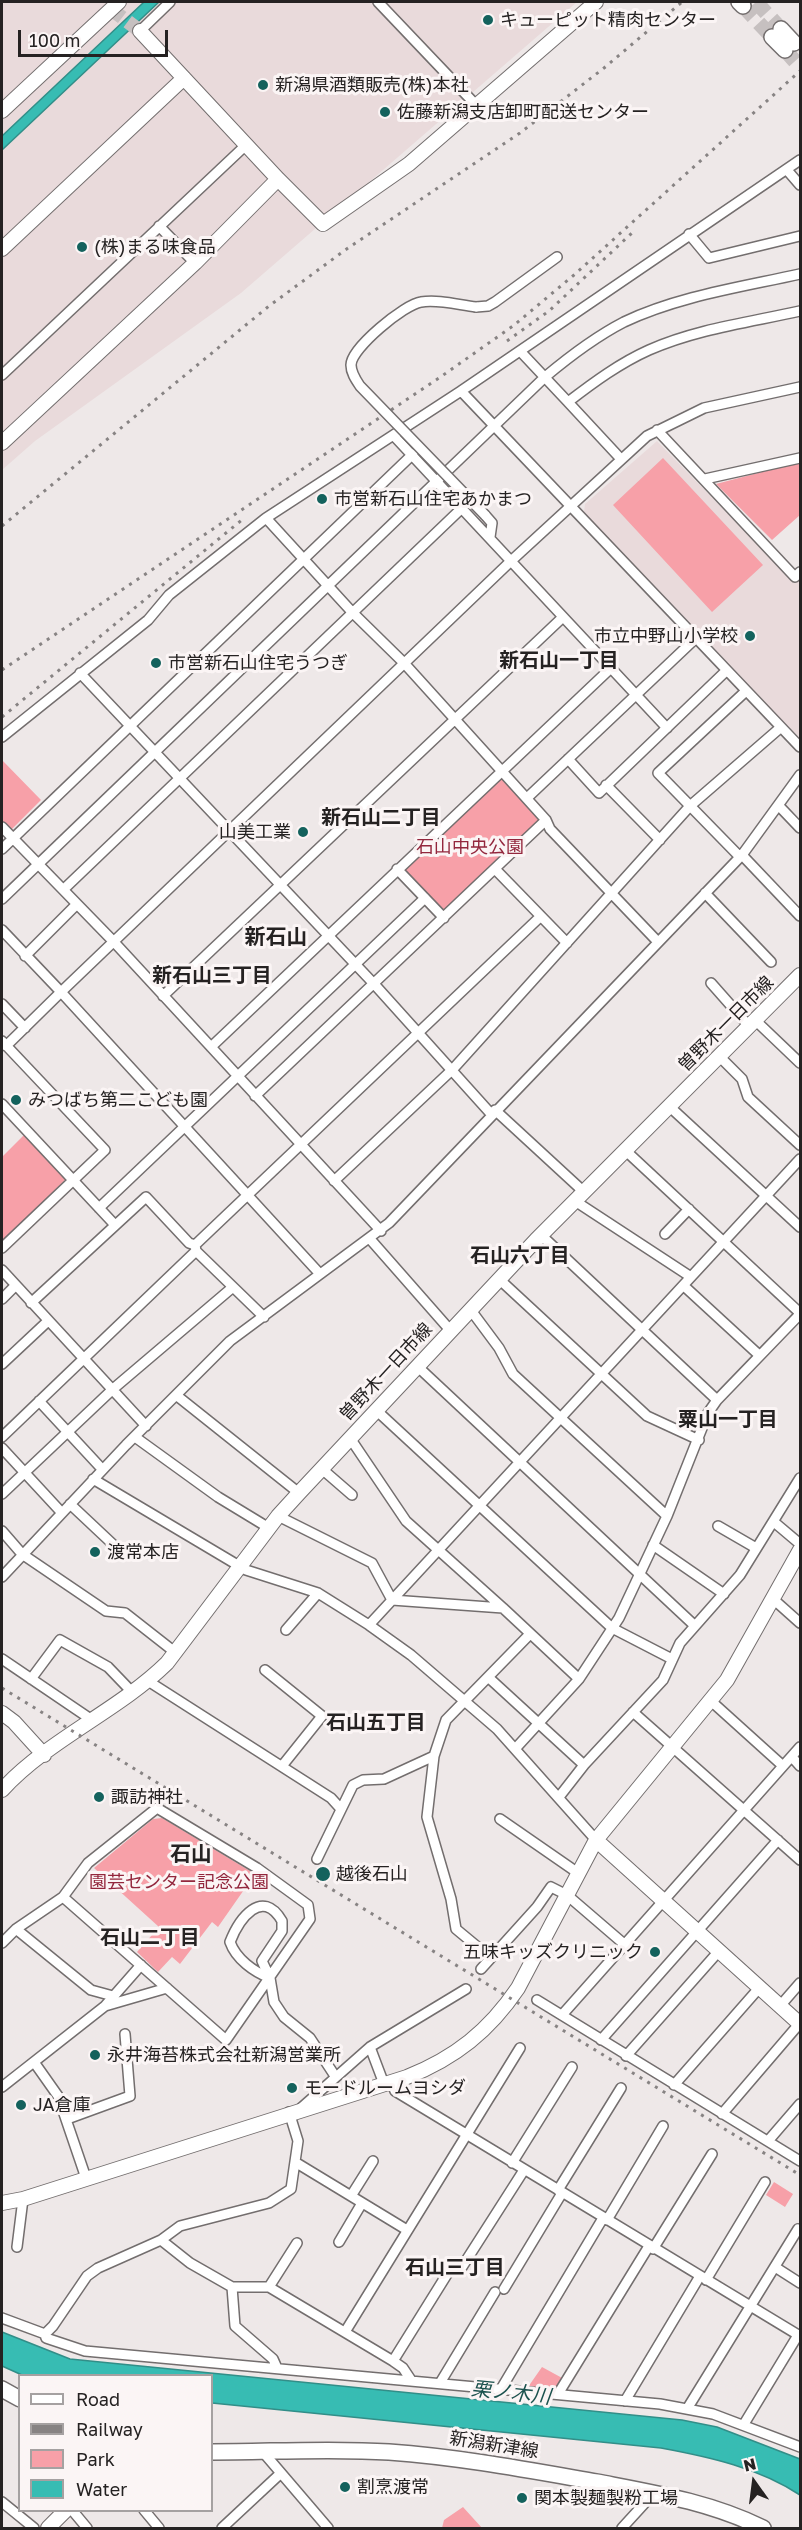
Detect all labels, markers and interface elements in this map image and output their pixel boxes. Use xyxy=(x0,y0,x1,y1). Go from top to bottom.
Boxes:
place label: キューピット精肉センター xyxy=(500,9,716,31)
marker: キューピット精肉センター xyxy=(481,13,495,27)
scale bar xyxy=(21,18,171,56)
text: 100 m xyxy=(29,29,80,51)
place label: 新潟県酒類販売(株)本社 xyxy=(275,74,469,96)
marker: 新潟県酒類販売(株)本社 xyxy=(256,78,270,92)
place label: 佐藤新潟支店卸町配送センター xyxy=(397,101,649,123)
marker: 佐藤新潟支店卸町配送センター xyxy=(378,105,392,119)
place label: (株)まる味食品 xyxy=(94,236,216,258)
marker: (株)まる味食品 xyxy=(75,240,89,254)
place label: 市営新石山住宅あかまつ xyxy=(334,488,532,510)
marker: 市営新石山住宅あかまつ xyxy=(315,492,329,506)
place label: 市立中野山小学校 xyxy=(594,625,738,647)
marker: 市立中野山小学校 xyxy=(743,629,757,643)
district label: 新石山一丁目 xyxy=(499,649,619,673)
place label: 市営新石山住宅うつぎ xyxy=(168,652,348,674)
marker: 市営新石山住宅うつぎ xyxy=(149,656,163,670)
district label: 新石山二丁目 xyxy=(321,806,441,830)
place label: 山美工業 xyxy=(219,821,291,843)
marker: 山美工業 xyxy=(296,825,310,839)
park label: 石山中央公園 xyxy=(416,836,524,858)
district label: 新石山 xyxy=(245,924,307,950)
district label: 新石山三丁目 xyxy=(152,964,272,988)
street label: 曽野木一日市線 xyxy=(674,972,778,1076)
place label: みつばち第二こども園 xyxy=(28,1089,208,1111)
marker: みつばち第二こども園 xyxy=(9,1093,23,1107)
district label: 石山六丁目 xyxy=(470,1244,570,1268)
street label: 曽野木一日市線 xyxy=(335,1319,437,1425)
district label: 粟山一丁目 xyxy=(678,1408,778,1432)
place label: 渡常本店 xyxy=(107,1541,179,1563)
marker: 渡常本店 xyxy=(88,1545,102,1559)
district label: 石山五丁目 xyxy=(326,1711,426,1735)
place label: 諏訪神社 xyxy=(111,1786,183,1808)
marker: 諏訪神社 xyxy=(92,1790,106,1804)
district label: 石山 xyxy=(170,1841,212,1867)
place label: 越後石山 xyxy=(336,1863,408,1885)
marker: 越後石山 xyxy=(314,1865,332,1883)
park label: 園芸センター記念公園 xyxy=(89,1871,269,1893)
district label: 石山二丁目 xyxy=(100,1926,200,1950)
place label: 五味キッズクリニック xyxy=(463,1941,643,1963)
marker: 五味キッズクリニック xyxy=(648,1945,662,1959)
place label: 永井海苔株式会社新潟営業所 xyxy=(107,2044,341,2066)
marker: 永井海苔株式会社新潟営業所 xyxy=(88,2048,102,2062)
place label: モードルームヨシダ xyxy=(304,2077,466,2099)
marker: モードルームヨシダ xyxy=(285,2081,299,2095)
place label: JA倉庫 xyxy=(33,2094,91,2116)
marker: JA倉庫 xyxy=(14,2098,28,2112)
district label: 石山三丁目 xyxy=(405,2256,505,2280)
legend xyxy=(18,2374,213,2512)
water label: 栗ノ木川 xyxy=(470,2377,552,2409)
text: Road xyxy=(76,2388,120,2410)
text: Railway xyxy=(76,2418,143,2440)
street label: 新潟新津線 xyxy=(448,2427,540,2463)
text: Park xyxy=(76,2448,115,2470)
north arrow xyxy=(724,2452,784,2512)
text: N xyxy=(741,2453,758,2476)
place label: 割烹渡常 xyxy=(357,2476,429,2498)
text: Water xyxy=(76,2478,127,2500)
marker: 割烹渡常 xyxy=(338,2480,352,2494)
place label: 関本製麺製粉工場 xyxy=(534,2487,678,2509)
marker: 関本製麺製粉工場 xyxy=(515,2491,529,2505)

